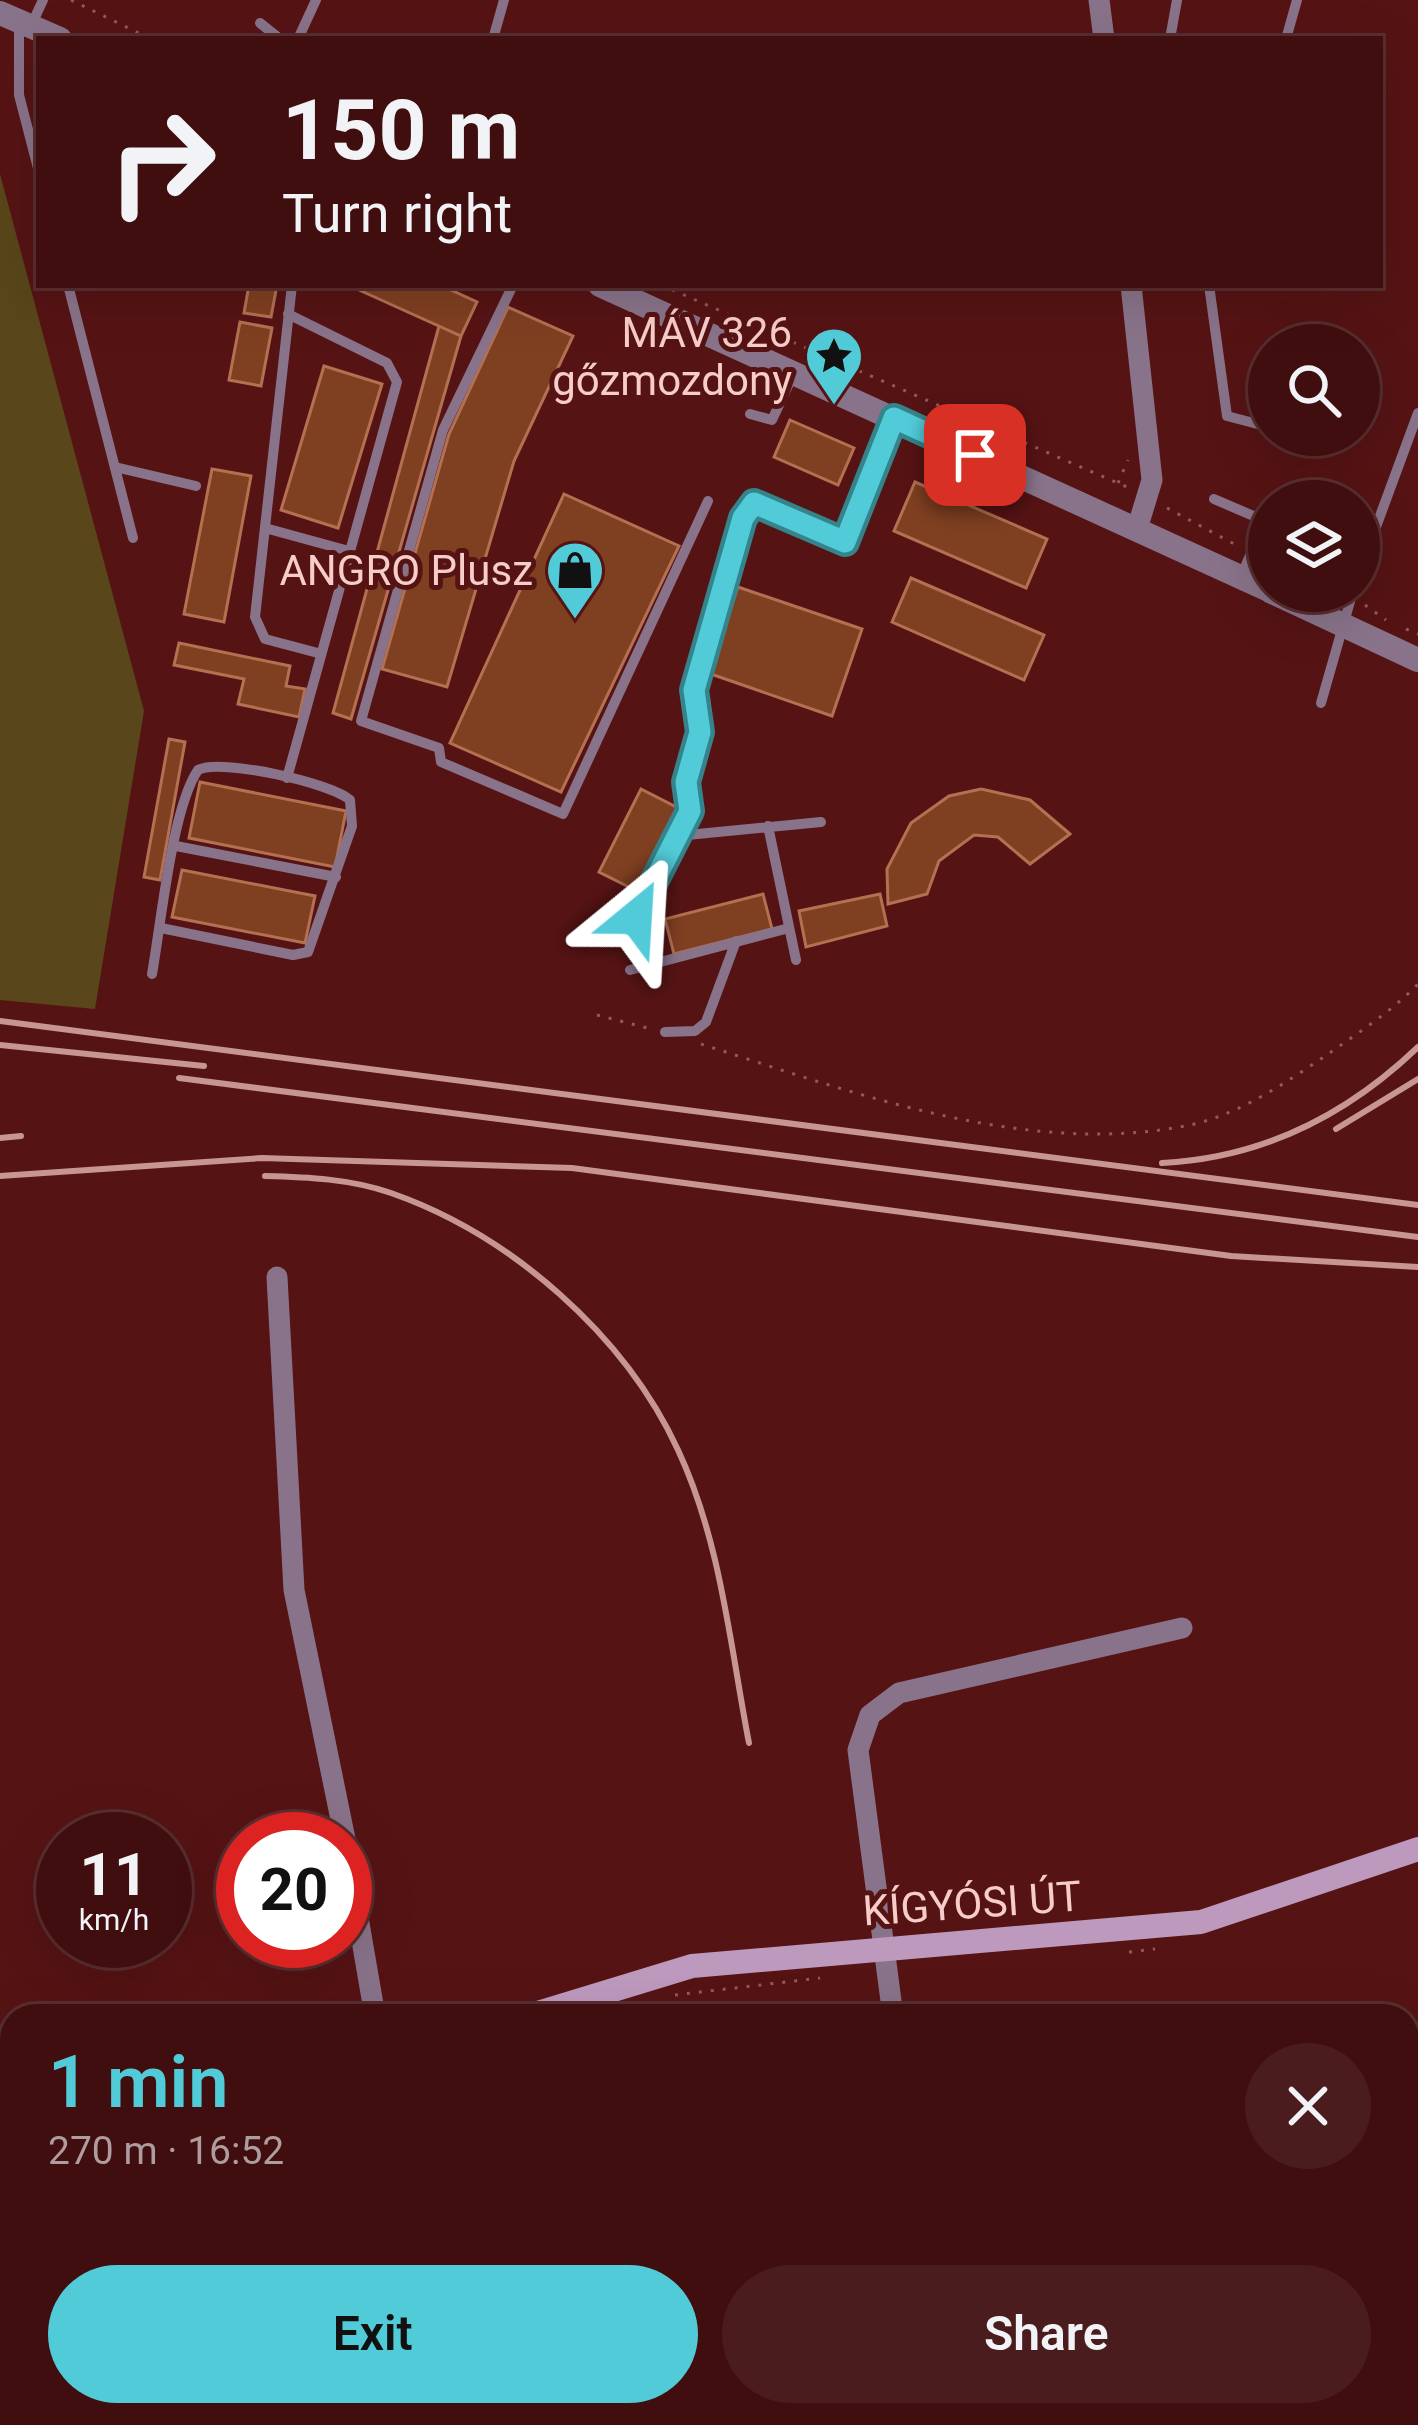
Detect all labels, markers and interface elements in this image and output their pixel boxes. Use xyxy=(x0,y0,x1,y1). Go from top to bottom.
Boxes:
text: 150 m xyxy=(282,81,520,180)
icon: right xyxy=(84,84,240,240)
text: Turn right xyxy=(282,182,512,245)
place label: MÁV 326 gőzmozdony xyxy=(552,308,792,405)
map controls xyxy=(1248,324,1380,612)
button: search xyxy=(1248,324,1380,456)
place icon: MÁV 326 gőzmozdony xyxy=(803,325,865,407)
pin xyxy=(924,404,1026,506)
icon: arrive xyxy=(942,422,1008,488)
button: layers xyxy=(1248,480,1380,612)
shop icon: ANGRO Plusz xyxy=(544,539,606,621)
place label: ANGRO Plusz xyxy=(279,546,533,595)
position arrow xyxy=(573,854,699,980)
speed limit sign: 20 xyxy=(216,1812,372,1968)
text: 11 xyxy=(80,1839,148,1910)
street label: KÍGYÓSI ÚT xyxy=(861,1871,1083,1936)
text: km/h xyxy=(79,1902,149,1937)
text: 1 min xyxy=(48,2040,229,2125)
button: close xyxy=(1245,2043,1371,2169)
text: 270 m · 16:52 xyxy=(48,2128,284,2174)
button: Exit xyxy=(48,2265,698,2403)
button: Share xyxy=(722,2265,1371,2403)

